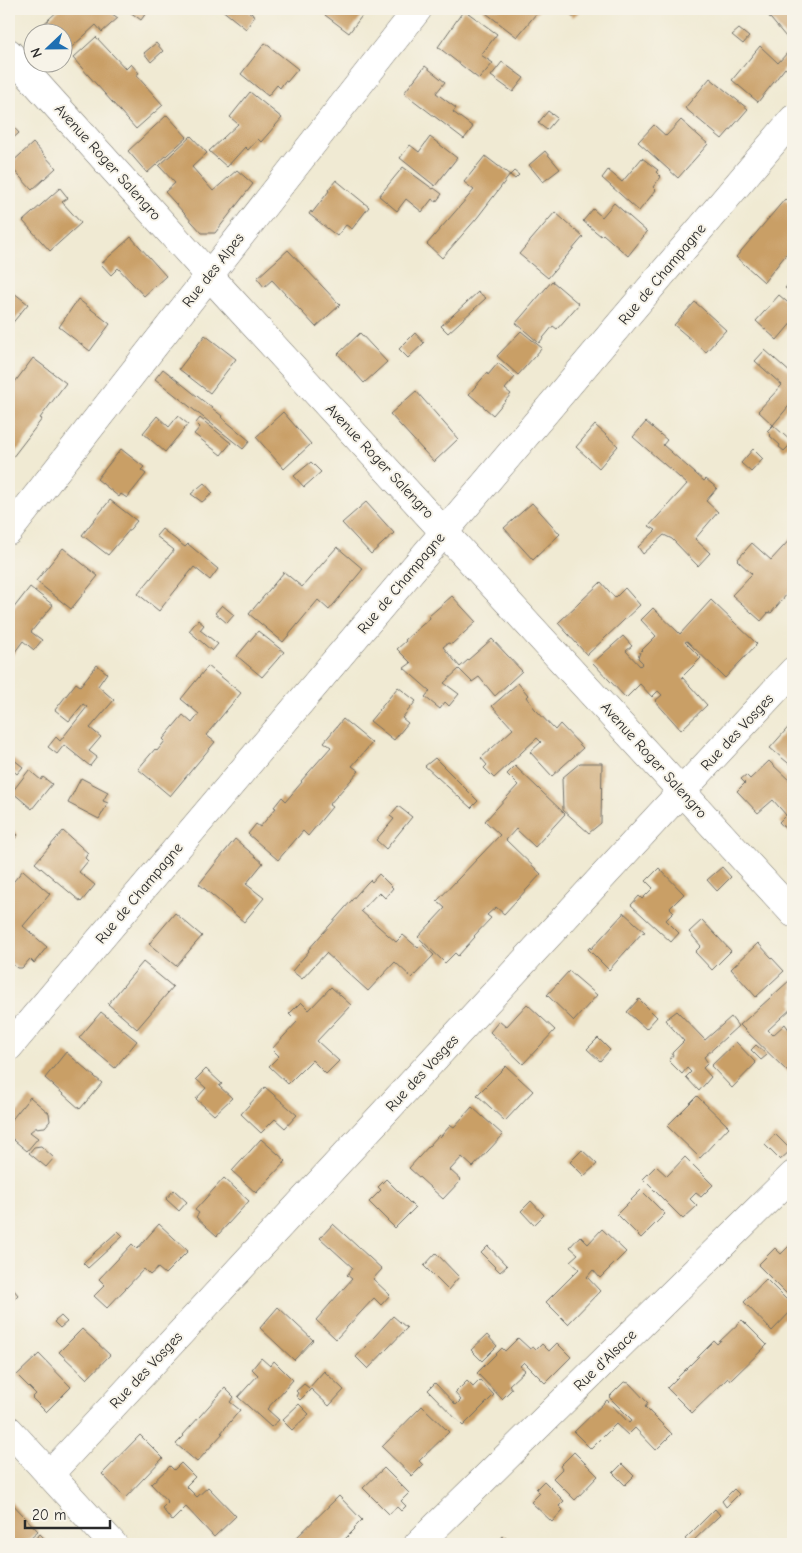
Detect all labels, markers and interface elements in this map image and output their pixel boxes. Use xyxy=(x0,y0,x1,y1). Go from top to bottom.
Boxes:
north arrow xyxy=(22,22,72,72)
text: N xyxy=(27,45,46,60)
street label: Avenue Roger Salengro xyxy=(51,100,165,224)
street label: Rue de Champagne xyxy=(614,219,710,328)
street label: Rue des Alpes xyxy=(178,229,248,311)
street label: Avenue Roger Salengro xyxy=(322,400,438,522)
street label: Rue de Champagne xyxy=(353,528,449,637)
street label: Rue des Vosges xyxy=(697,690,777,774)
street label: Avenue Roger Salengro xyxy=(597,698,711,822)
street label: Rue de Champagne xyxy=(91,838,187,947)
street label: Rue des Vosges xyxy=(382,1031,462,1115)
street label: Rue d'Alsace xyxy=(570,1325,641,1395)
street label: Rue des Vosges xyxy=(106,1328,186,1412)
scale bar xyxy=(25,1498,110,1530)
text: 20 m xyxy=(32,1506,66,1524)

